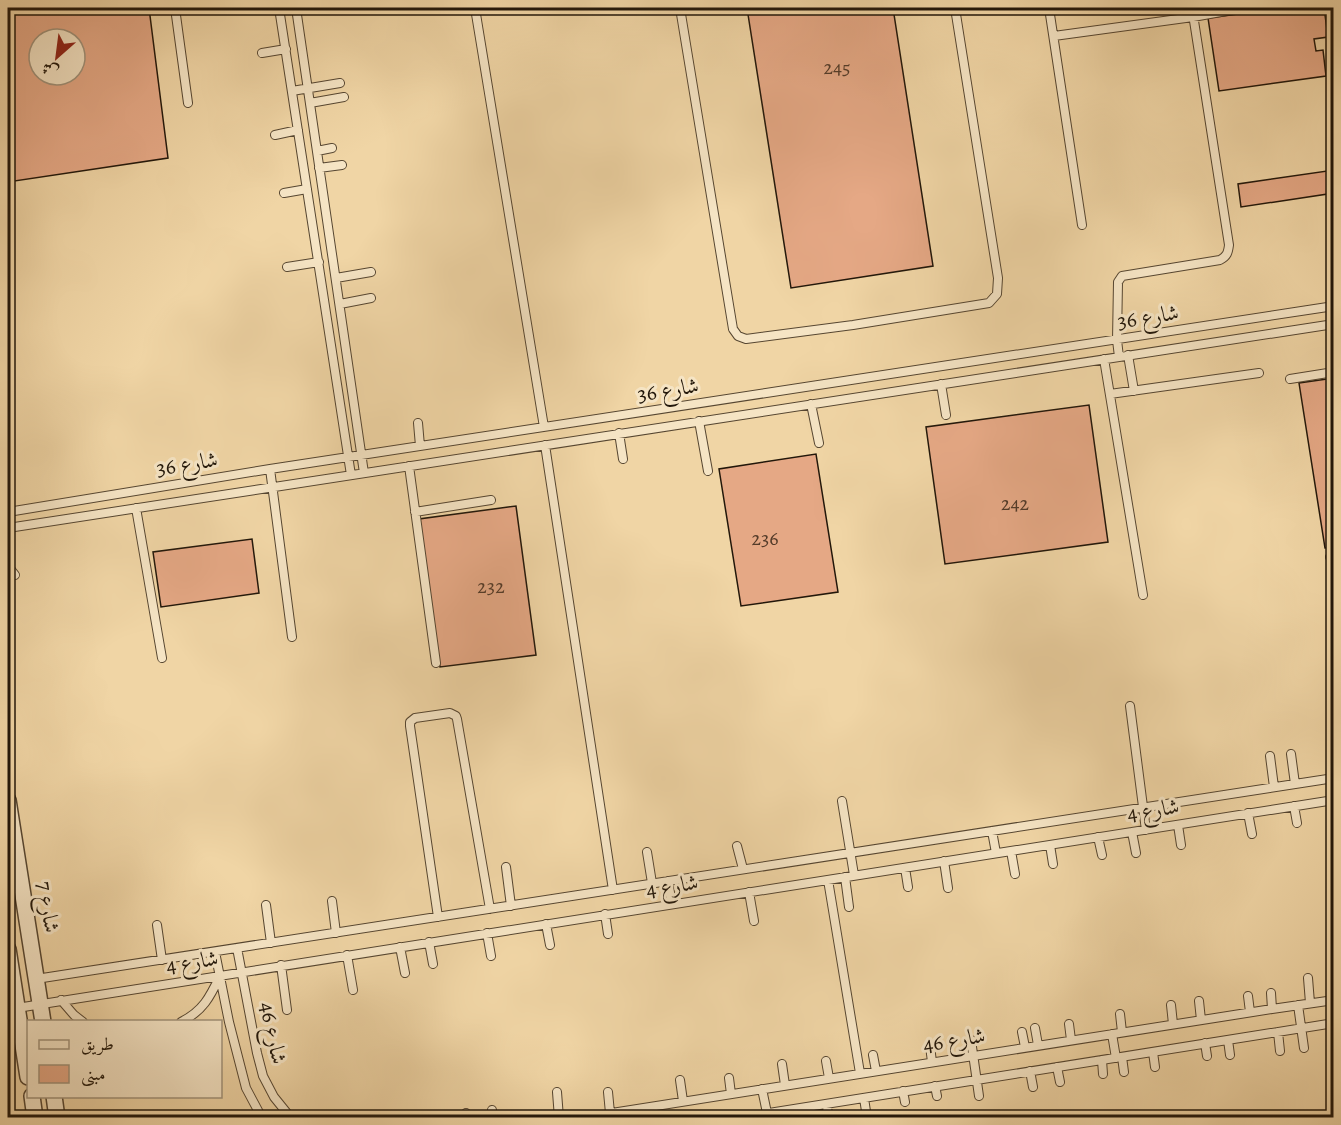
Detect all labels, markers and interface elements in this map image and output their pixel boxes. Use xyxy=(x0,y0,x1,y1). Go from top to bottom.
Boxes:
north arrow xyxy=(27,27,87,87)
house number: 245 xyxy=(823,54,851,81)
text: ش xyxy=(38,56,63,83)
street label: شارع 36 xyxy=(1115,297,1181,340)
street label: شارع 36 xyxy=(635,370,701,413)
street label: شارع 36 xyxy=(154,444,220,487)
house number: 242 xyxy=(1001,490,1030,517)
house number: 236 xyxy=(751,525,779,552)
house number: 232 xyxy=(477,573,505,600)
street label: شارع 4 xyxy=(1125,791,1182,832)
street label: شارع 4 xyxy=(644,867,701,908)
street label: شارع 7 xyxy=(26,879,67,935)
street label: شارع 4 xyxy=(164,943,221,984)
street label: شارع 46 xyxy=(249,999,294,1067)
legend xyxy=(27,1020,222,1098)
street label: شارع 46 xyxy=(921,1020,988,1063)
text: طريق xyxy=(81,1032,114,1056)
text: مبنى xyxy=(81,1062,106,1087)

